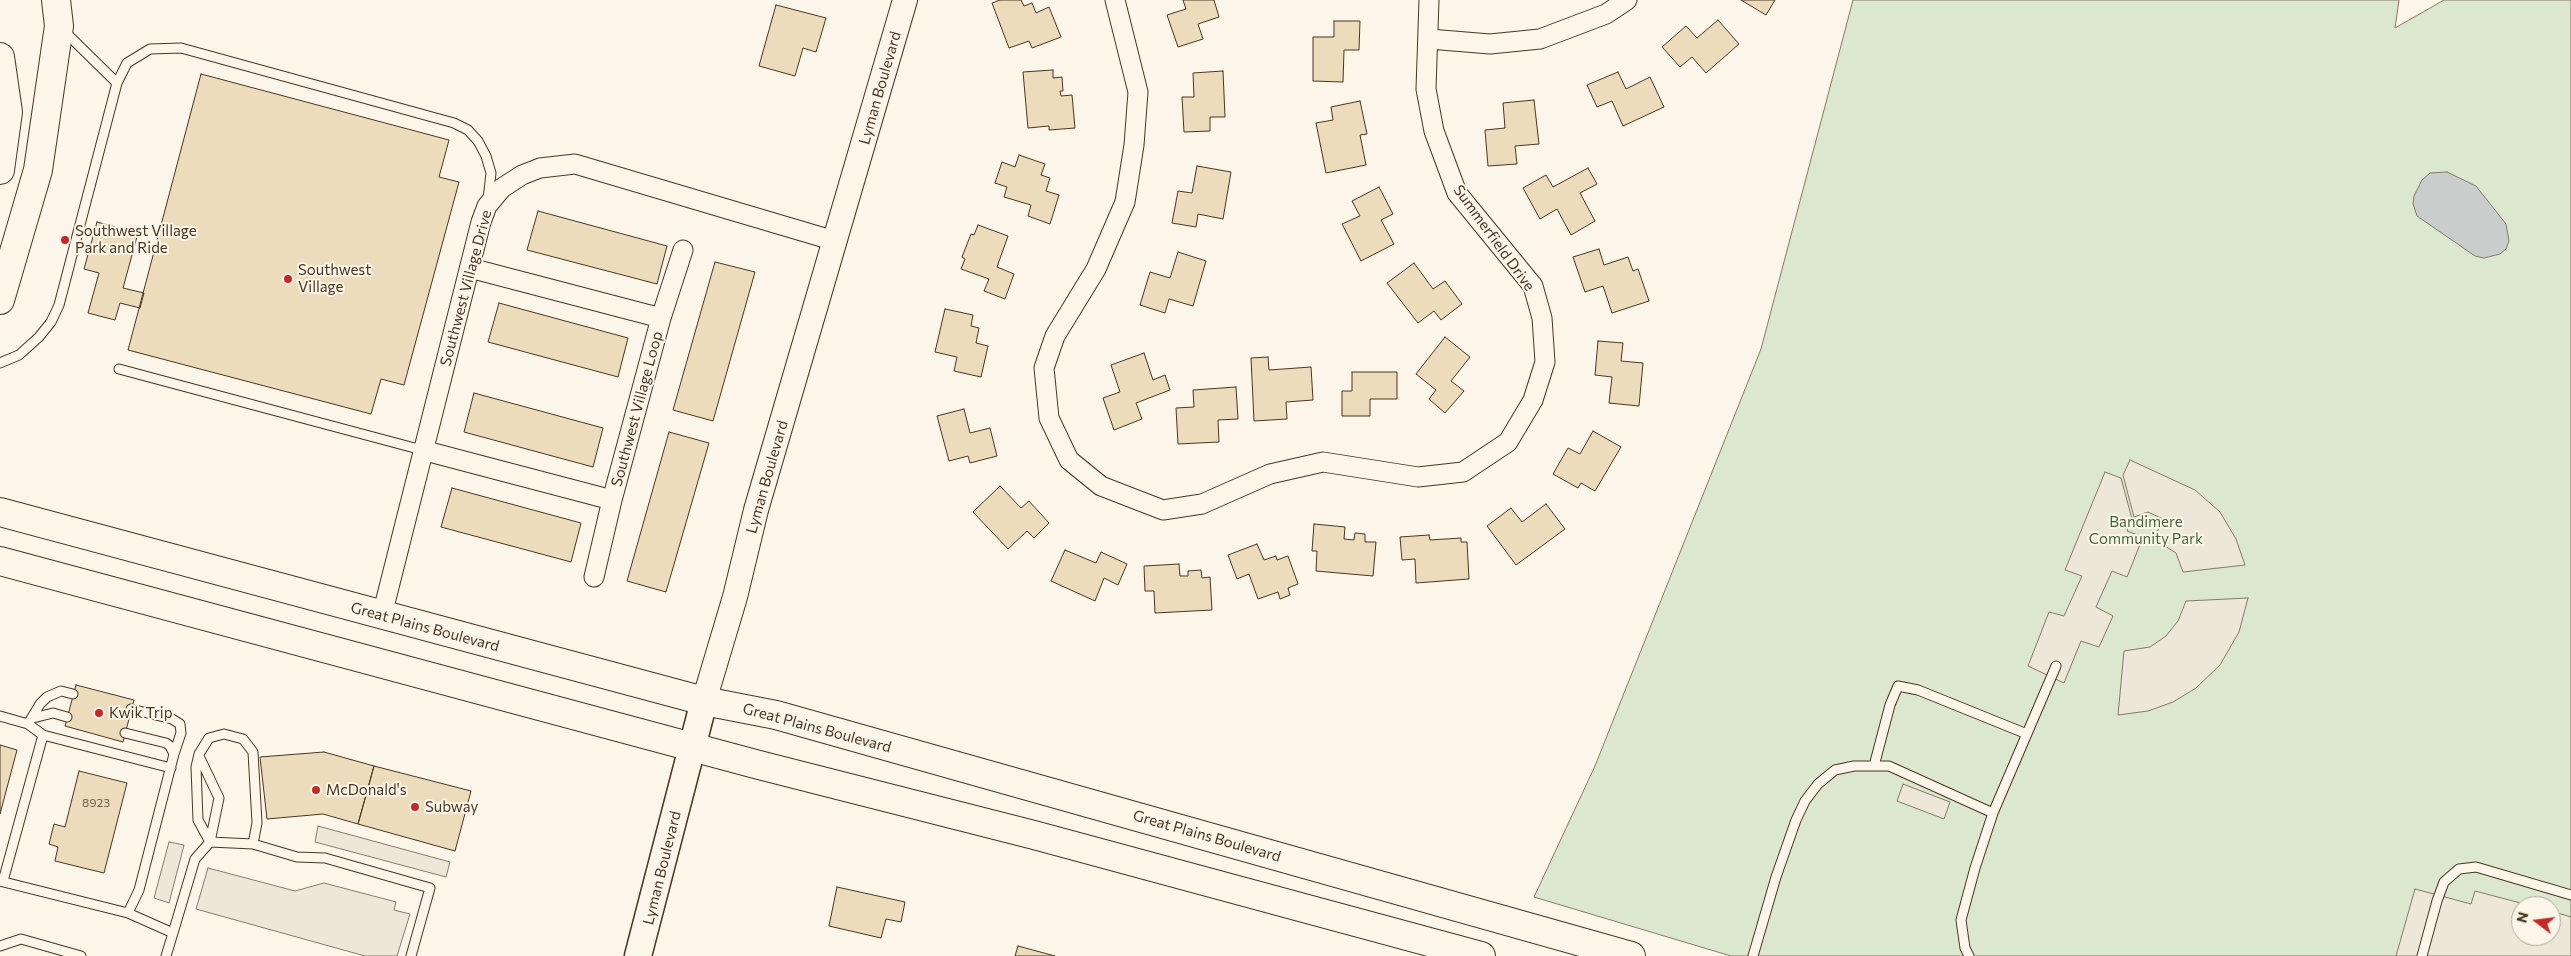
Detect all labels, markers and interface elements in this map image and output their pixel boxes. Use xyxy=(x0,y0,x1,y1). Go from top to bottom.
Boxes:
street label: Lyman Boulevard xyxy=(855,29,905,147)
street label: Summerfield Drive xyxy=(1450,182,1538,294)
street label: Southwest Village Drive xyxy=(436,208,496,368)
place label: Southwest Village Park and Ride xyxy=(75,222,197,257)
marker: Southwest Village Park and Ride xyxy=(59,234,71,246)
place label: Southwest Village xyxy=(298,261,371,296)
marker: Southwest Village xyxy=(282,273,294,285)
street label: Southwest Village Loop xyxy=(608,329,666,489)
street label: Lyman Boulevard xyxy=(742,418,792,536)
park label: Bandimere Community Park xyxy=(2089,513,2203,548)
street label: Great Plains Boulevard xyxy=(349,598,501,656)
street label: Great Plains Boulevard xyxy=(741,699,893,757)
place label: Kwik Trip xyxy=(109,704,173,722)
marker: Kwik Trip xyxy=(93,707,105,719)
place label: McDonald's xyxy=(326,781,407,799)
marker: McDonald's xyxy=(310,784,322,796)
house number: 8923 xyxy=(82,796,110,810)
place label: Subway xyxy=(425,798,478,816)
marker: Subway xyxy=(409,801,421,813)
street label: Great Plains Boulevard xyxy=(1131,806,1283,866)
street label: Lyman Boulevard xyxy=(639,809,685,927)
north arrow xyxy=(2511,896,2561,946)
text: N xyxy=(2512,910,2532,925)

